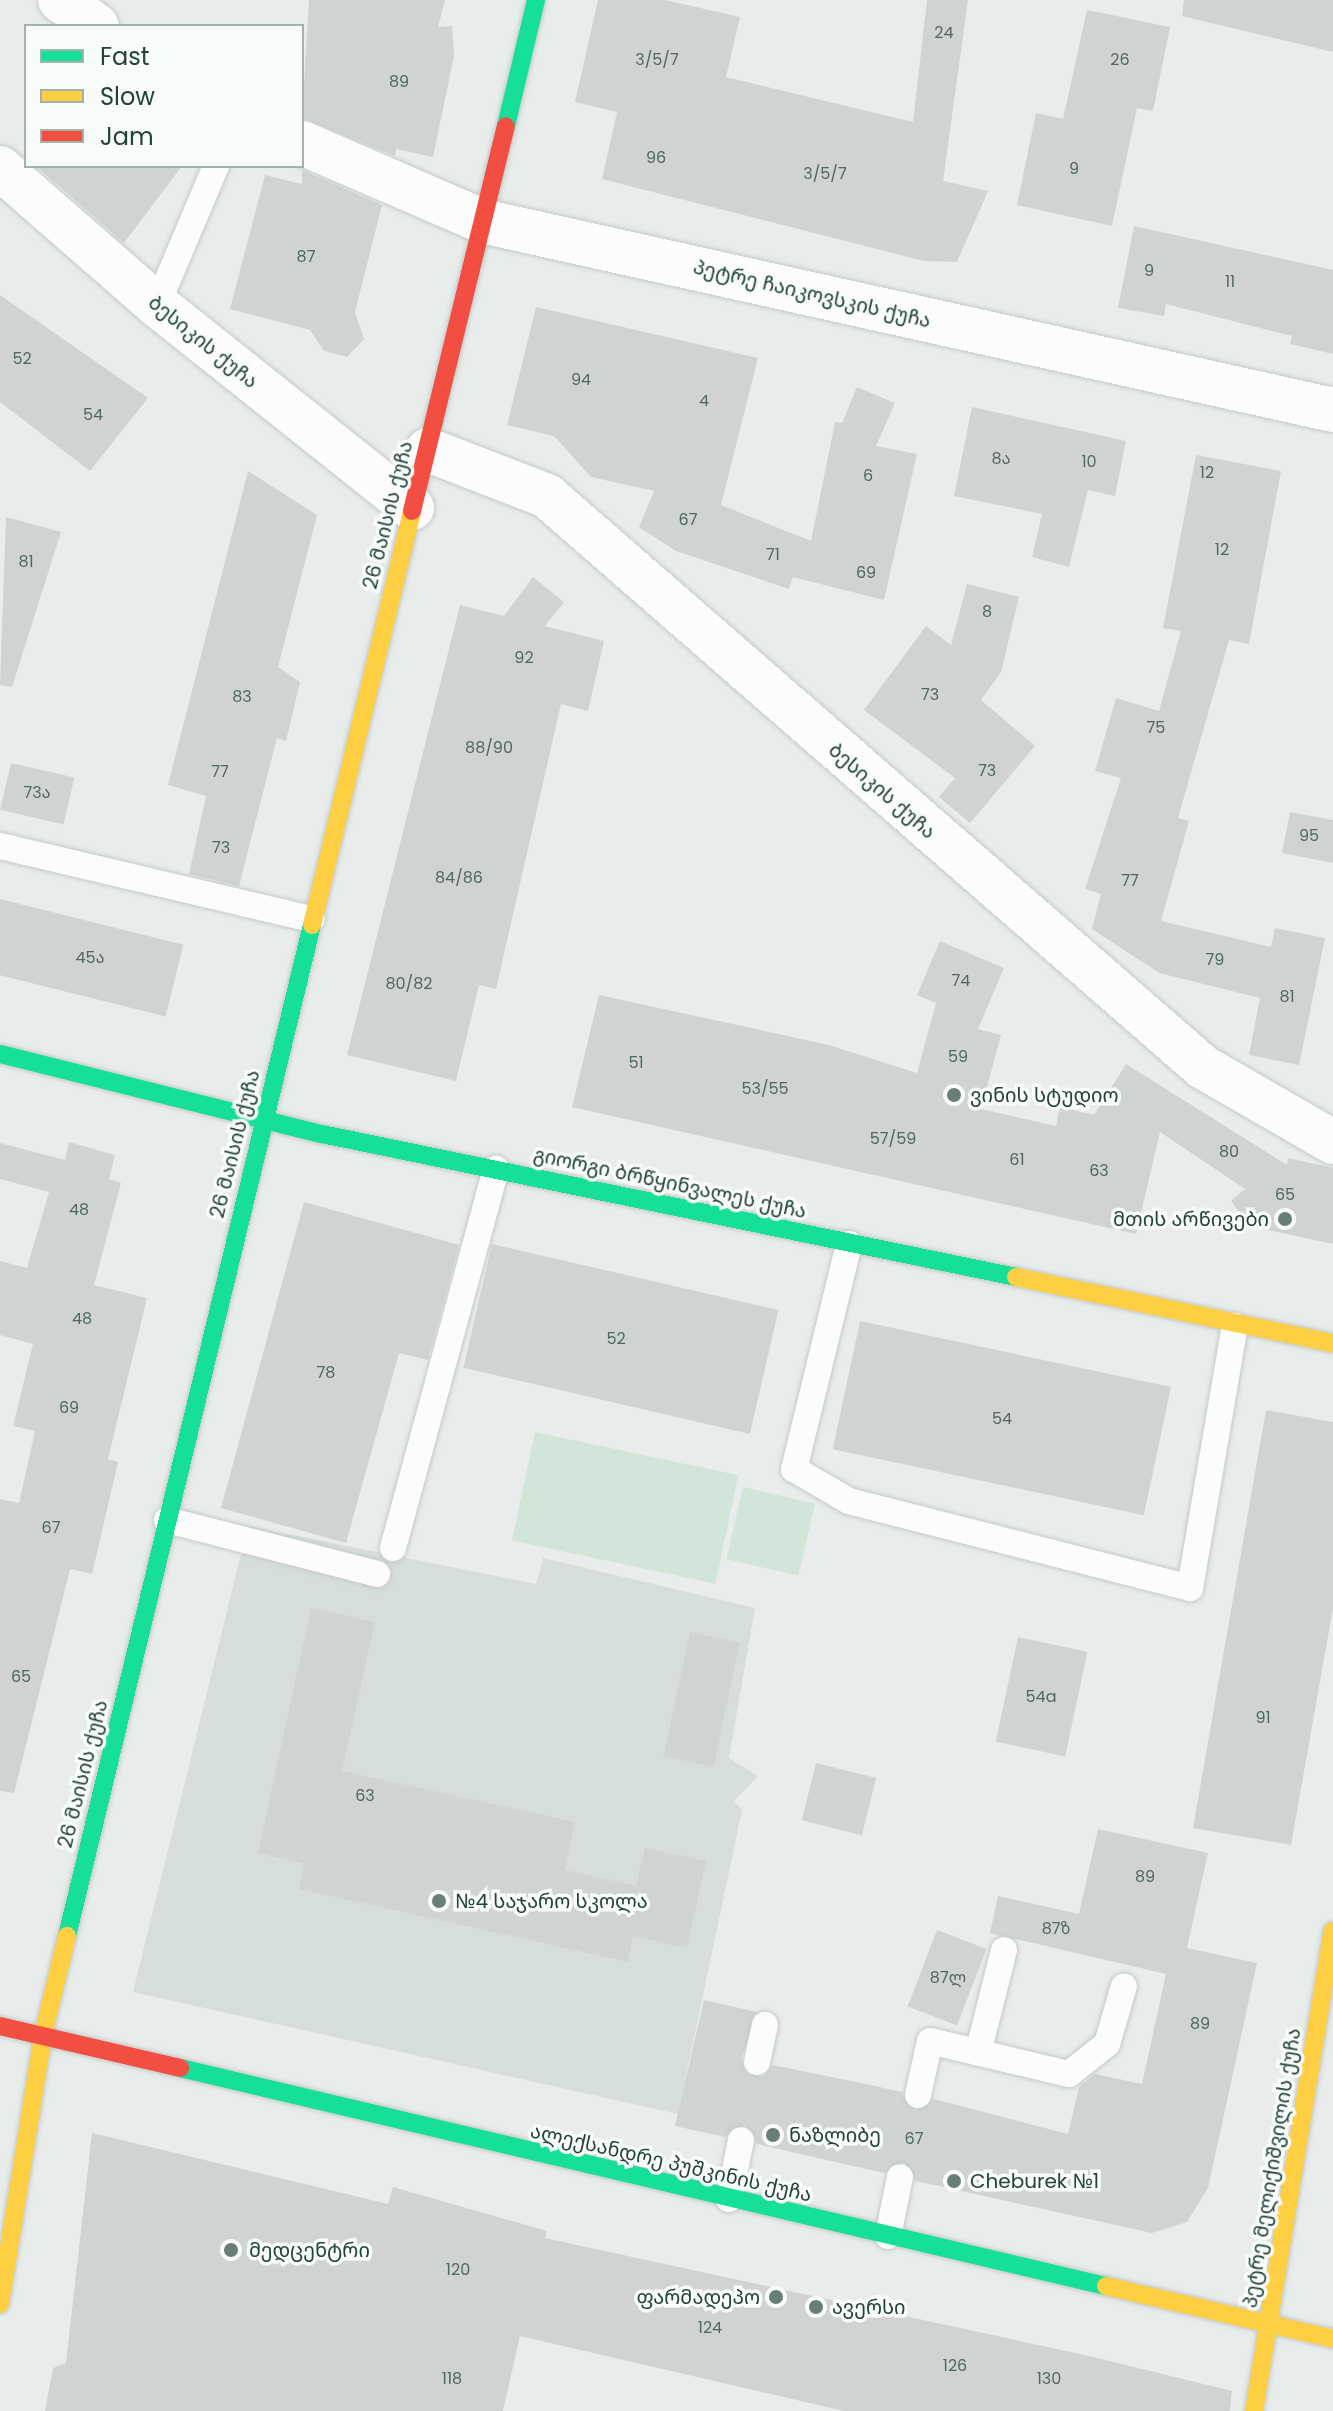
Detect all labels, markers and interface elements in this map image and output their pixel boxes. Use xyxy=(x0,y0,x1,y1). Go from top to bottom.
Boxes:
house number: 24 xyxy=(934,23,954,43)
legend xyxy=(24,24,304,168)
text: Fast xyxy=(100,40,150,73)
house number: 3/5/7 xyxy=(635,50,679,70)
house number: 26 xyxy=(1110,50,1130,70)
house number: 89 xyxy=(389,72,409,92)
text: Slow xyxy=(100,80,155,113)
text: Jam xyxy=(100,120,154,153)
house number: 96 xyxy=(646,148,666,168)
house number: 9 xyxy=(1069,159,1079,179)
house number: 3/5/7 xyxy=(803,164,847,184)
house number: 87 xyxy=(297,247,315,267)
street label: პეტრე ჩაიკოვსკის ქუჩა xyxy=(691,255,933,333)
house number: 9 xyxy=(1144,261,1154,281)
house number: 11 xyxy=(1225,272,1235,292)
street label: ბესიკის ქუჩა xyxy=(143,291,263,393)
house number: 52 xyxy=(12,349,32,369)
house number: 94 xyxy=(571,370,591,390)
house number: 4 xyxy=(699,391,709,411)
house number: 54 xyxy=(83,405,103,425)
street label: 26 მაისის ქუჩა xyxy=(358,438,418,592)
house number: 8ა xyxy=(992,449,1010,469)
house number: 10 xyxy=(1081,452,1097,472)
house number: 12 xyxy=(1200,463,1214,483)
house number: 6 xyxy=(863,466,873,486)
house number: 67 xyxy=(679,510,697,530)
house number: 12 xyxy=(1215,540,1229,560)
house number: 71 xyxy=(766,545,780,565)
house number: 81 xyxy=(18,552,34,572)
house number: 69 xyxy=(856,563,876,583)
house number: 8 xyxy=(982,602,992,622)
house number: 92 xyxy=(514,648,534,668)
house number: 73 xyxy=(921,685,939,705)
house number: 83 xyxy=(232,687,252,707)
house number: 75 xyxy=(1147,718,1165,738)
house number: 88/90 xyxy=(465,738,513,758)
street label: ბესიკის ქუჩა xyxy=(824,738,940,844)
house number: 73 xyxy=(978,761,996,781)
house number: 77 xyxy=(211,762,229,782)
house number: 73ა xyxy=(24,783,50,803)
house number: 95 xyxy=(1299,826,1319,846)
house number: 73 xyxy=(212,838,230,858)
house number: 84/86 xyxy=(435,868,483,888)
house number: 77 xyxy=(1121,871,1139,891)
house number: 45ა xyxy=(76,948,104,968)
house number: 79 xyxy=(1206,950,1224,970)
house number: 74 xyxy=(952,971,970,991)
house number: 80/82 xyxy=(385,974,433,994)
house number: 81 xyxy=(1279,987,1295,1007)
house number: 59 xyxy=(948,1047,968,1067)
house number: 51 xyxy=(628,1053,644,1073)
street label: 26 მაისის ქუჩა xyxy=(205,1067,265,1221)
house number: 53/55 xyxy=(741,1079,789,1099)
place label: ვინის სტუდიო xyxy=(970,1083,1119,1107)
marker: ვინის სტუდიო xyxy=(945,1086,963,1104)
house number: 57/59 xyxy=(870,1129,916,1149)
street label: გიორგი ბრწყინვალეს ქუჩა xyxy=(531,1142,809,1224)
house number: 80 xyxy=(1219,1142,1239,1162)
house number: 61 xyxy=(1009,1150,1025,1170)
house number: 63 xyxy=(1089,1161,1109,1181)
house number: 65 xyxy=(1275,1185,1295,1205)
house number: 48 xyxy=(69,1200,89,1220)
place label: მთის არწივები xyxy=(1113,1207,1269,1231)
marker: მთის არწივები xyxy=(1276,1210,1294,1228)
house number: 48 xyxy=(72,1309,92,1329)
house number: 52 xyxy=(606,1329,626,1349)
house number: 78 xyxy=(317,1363,335,1383)
house number: 69 xyxy=(59,1398,79,1418)
house number: 54 xyxy=(992,1409,1012,1429)
house number: 67 xyxy=(42,1518,60,1538)
house number: 65 xyxy=(11,1667,31,1687)
house number: 54a xyxy=(1026,1687,1056,1707)
street label: 26 მაისის ქუჩა xyxy=(53,1697,113,1851)
house number: 91 xyxy=(1255,1708,1271,1728)
house number: 63 xyxy=(355,1786,375,1806)
house number: 89 xyxy=(1135,1867,1155,1887)
place label: №4 საჯარო სკოლა xyxy=(455,1889,647,1913)
marker: №4 საჯარო სკოლა xyxy=(430,1892,448,1910)
house number: 87ზ xyxy=(1042,1919,1070,1939)
house number: 87ლ xyxy=(930,1968,966,1988)
house number: 89 xyxy=(1190,2014,1210,2034)
street label: პეტრე მელიქიშვილის ქუჩა xyxy=(1238,2026,1306,2310)
street label: ალექსანდრე პუშკინის ქუჩა xyxy=(528,2119,814,2207)
place label: ნაზლიბე xyxy=(789,2123,881,2147)
marker: ნაზლიბე xyxy=(764,2126,782,2144)
house number: 67 xyxy=(905,2129,923,2149)
place label: Cheburek №1 xyxy=(970,2169,1099,2193)
marker: Cheburek №1 xyxy=(945,2172,963,2190)
place label: მედცენტრი xyxy=(249,2238,370,2262)
marker: მედცენტრი xyxy=(220,2239,242,2261)
house number: 120 xyxy=(446,2260,470,2280)
place label: ფარმადეპო xyxy=(637,2285,760,2309)
marker: ფარმადეპო xyxy=(767,2288,785,2306)
place label: ავერსი xyxy=(832,2295,906,2319)
marker: ავერსი xyxy=(807,2298,825,2316)
house number: 124 xyxy=(698,2318,722,2338)
house number: 126 xyxy=(943,2356,967,2376)
house number: 118 xyxy=(442,2369,462,2389)
house number: 130 xyxy=(1037,2369,1061,2389)

